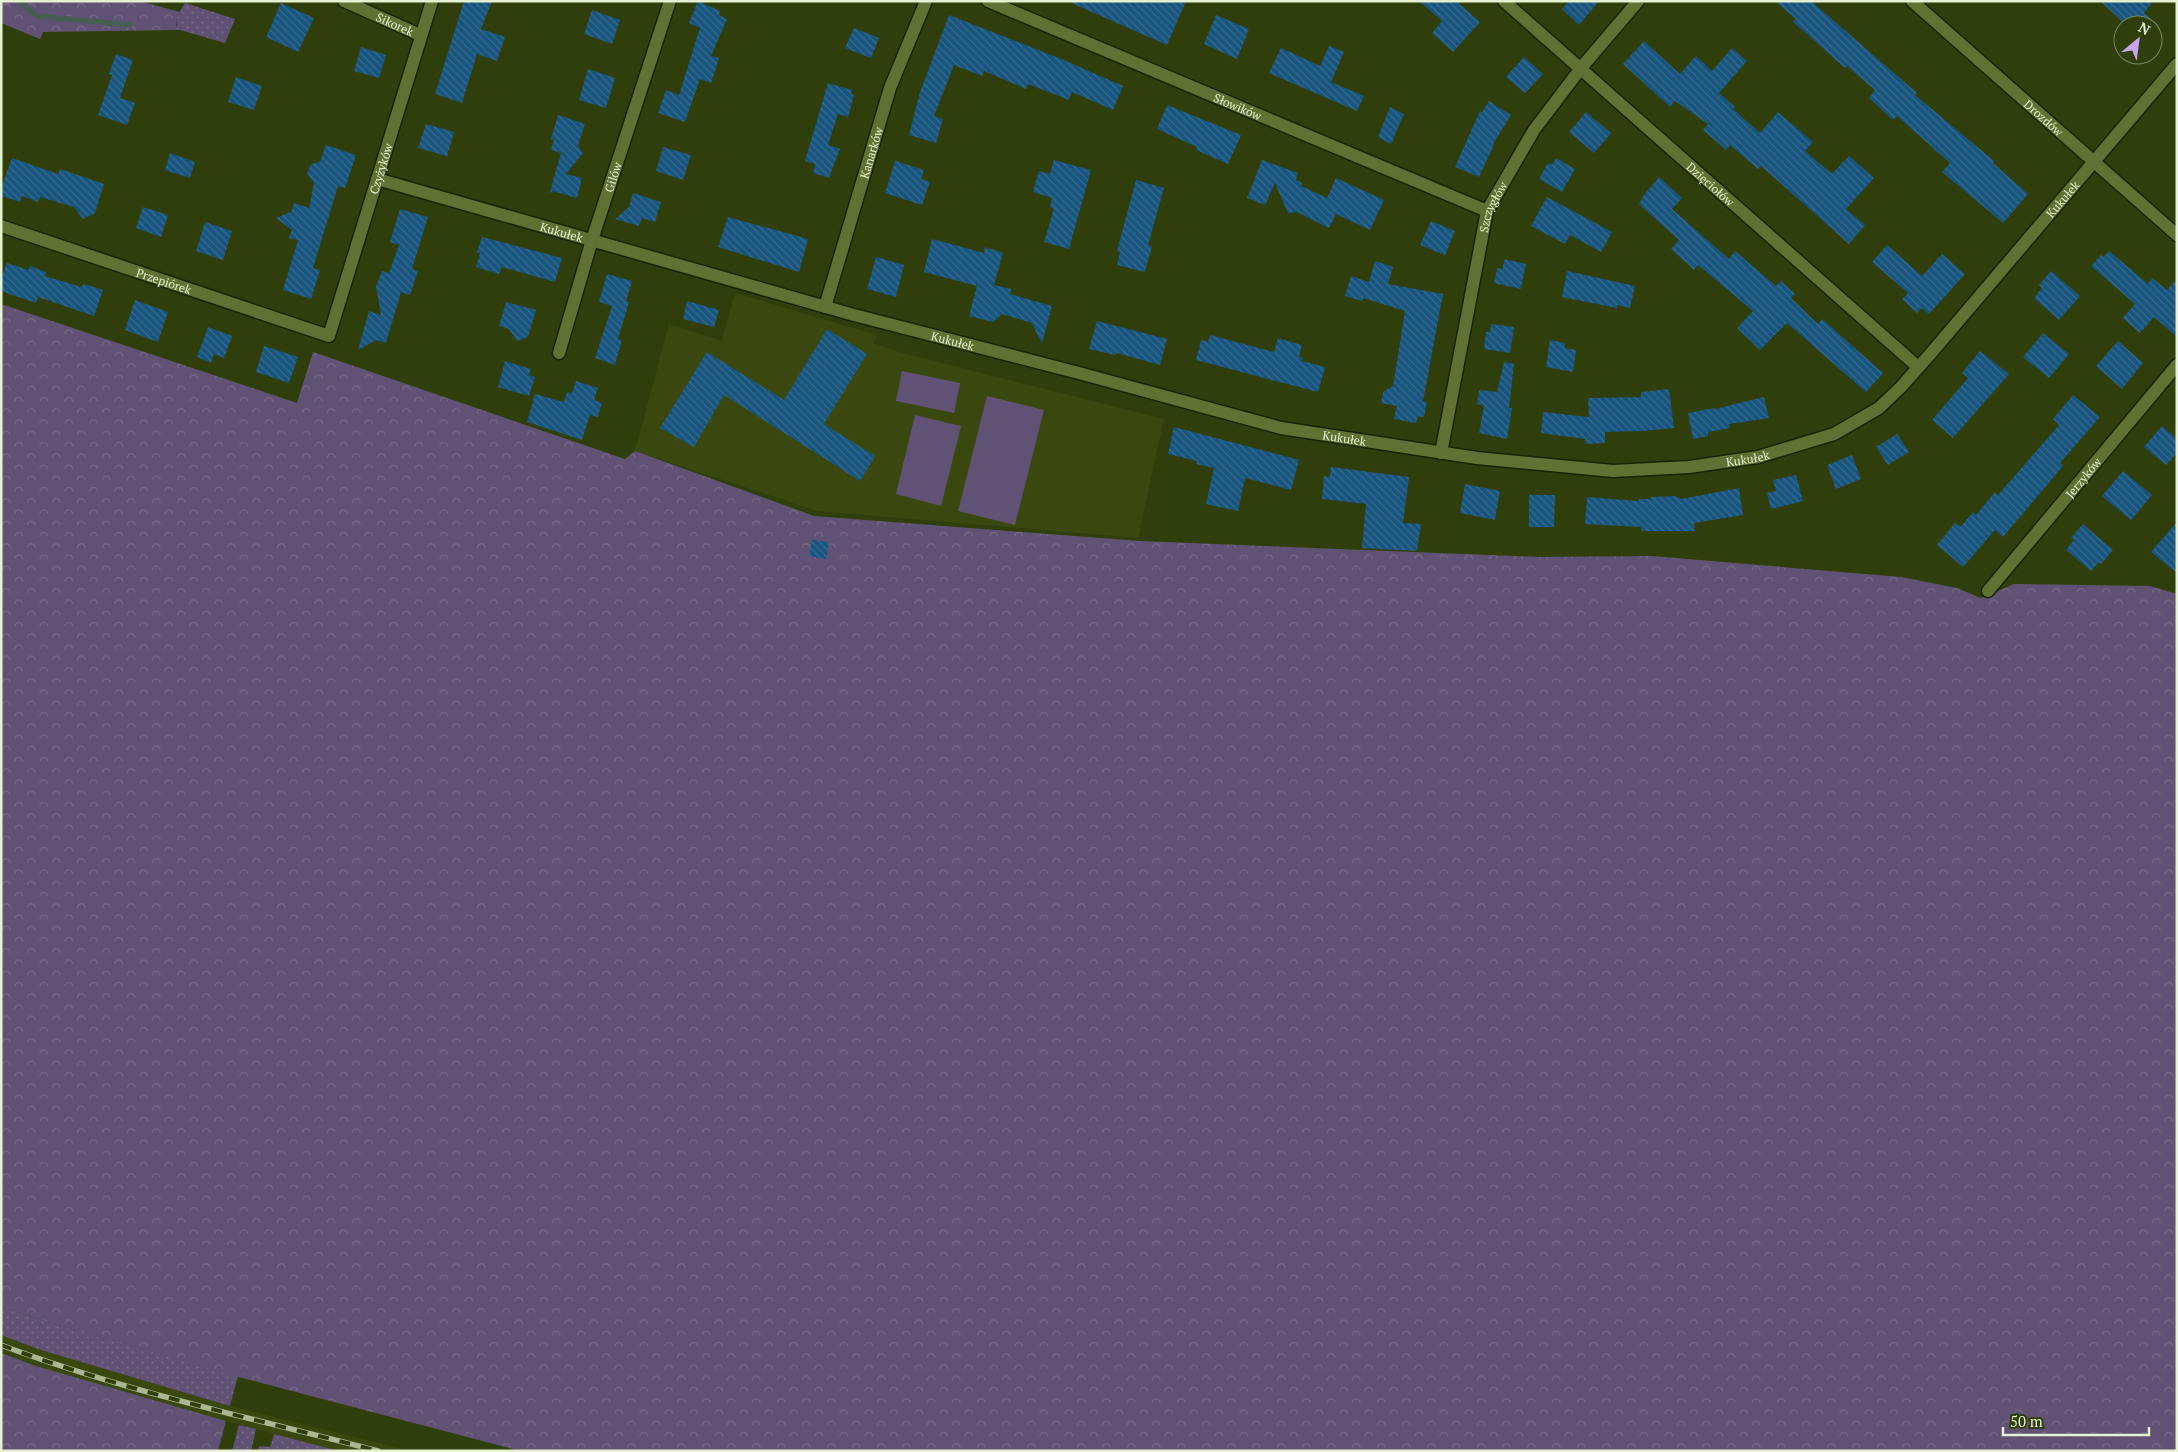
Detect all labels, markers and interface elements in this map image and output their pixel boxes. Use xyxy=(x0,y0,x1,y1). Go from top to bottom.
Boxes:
street label: Sikorek xyxy=(374,9,417,39)
north arrow xyxy=(2113,15,2163,65)
text: N xyxy=(2135,17,2154,39)
street label: Słowików xyxy=(1212,89,1264,123)
street label: Drozdów xyxy=(2021,96,2067,139)
street label: Kanarków xyxy=(856,125,886,180)
street label: Czyżyków xyxy=(366,141,395,196)
street label: Dzięciołów xyxy=(1684,159,1738,209)
street label: Gilów xyxy=(601,160,625,194)
street label: Kukułek xyxy=(2042,177,2083,220)
street label: Szczygłów xyxy=(1476,179,1510,234)
street label: Kukułek xyxy=(538,218,586,245)
street label: Przepiórek xyxy=(134,264,194,297)
street label: Kukułek xyxy=(930,328,977,353)
street label: Kukułek xyxy=(1322,427,1368,449)
street label: Kukułek xyxy=(1725,446,1772,469)
street label: Jerzyków xyxy=(2062,454,2104,501)
scale bar xyxy=(2003,1404,2149,1436)
text: 50 m xyxy=(2010,1411,2043,1431)

